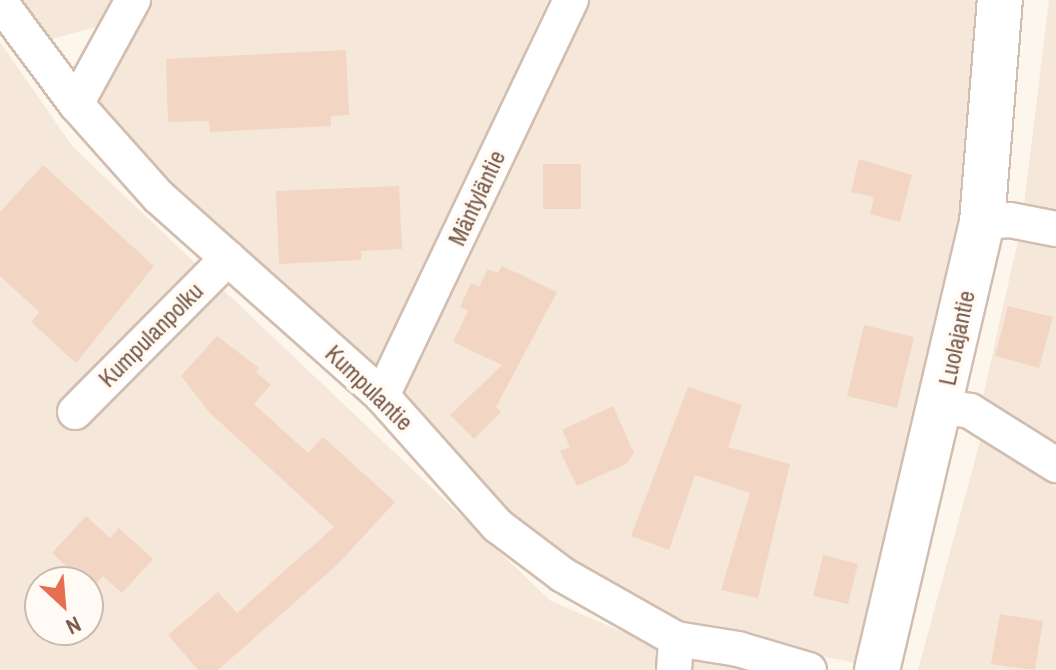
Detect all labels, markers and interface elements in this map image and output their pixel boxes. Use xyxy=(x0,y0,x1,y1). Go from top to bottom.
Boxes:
street label: Mäntyläntie xyxy=(442,146,512,250)
street label: Kumpulanpolku xyxy=(93,277,209,393)
street label: Luolajantie xyxy=(933,288,981,388)
street label: Kumpulantie xyxy=(319,339,419,437)
north arrow xyxy=(24,566,104,646)
text: N xyxy=(61,609,86,642)

